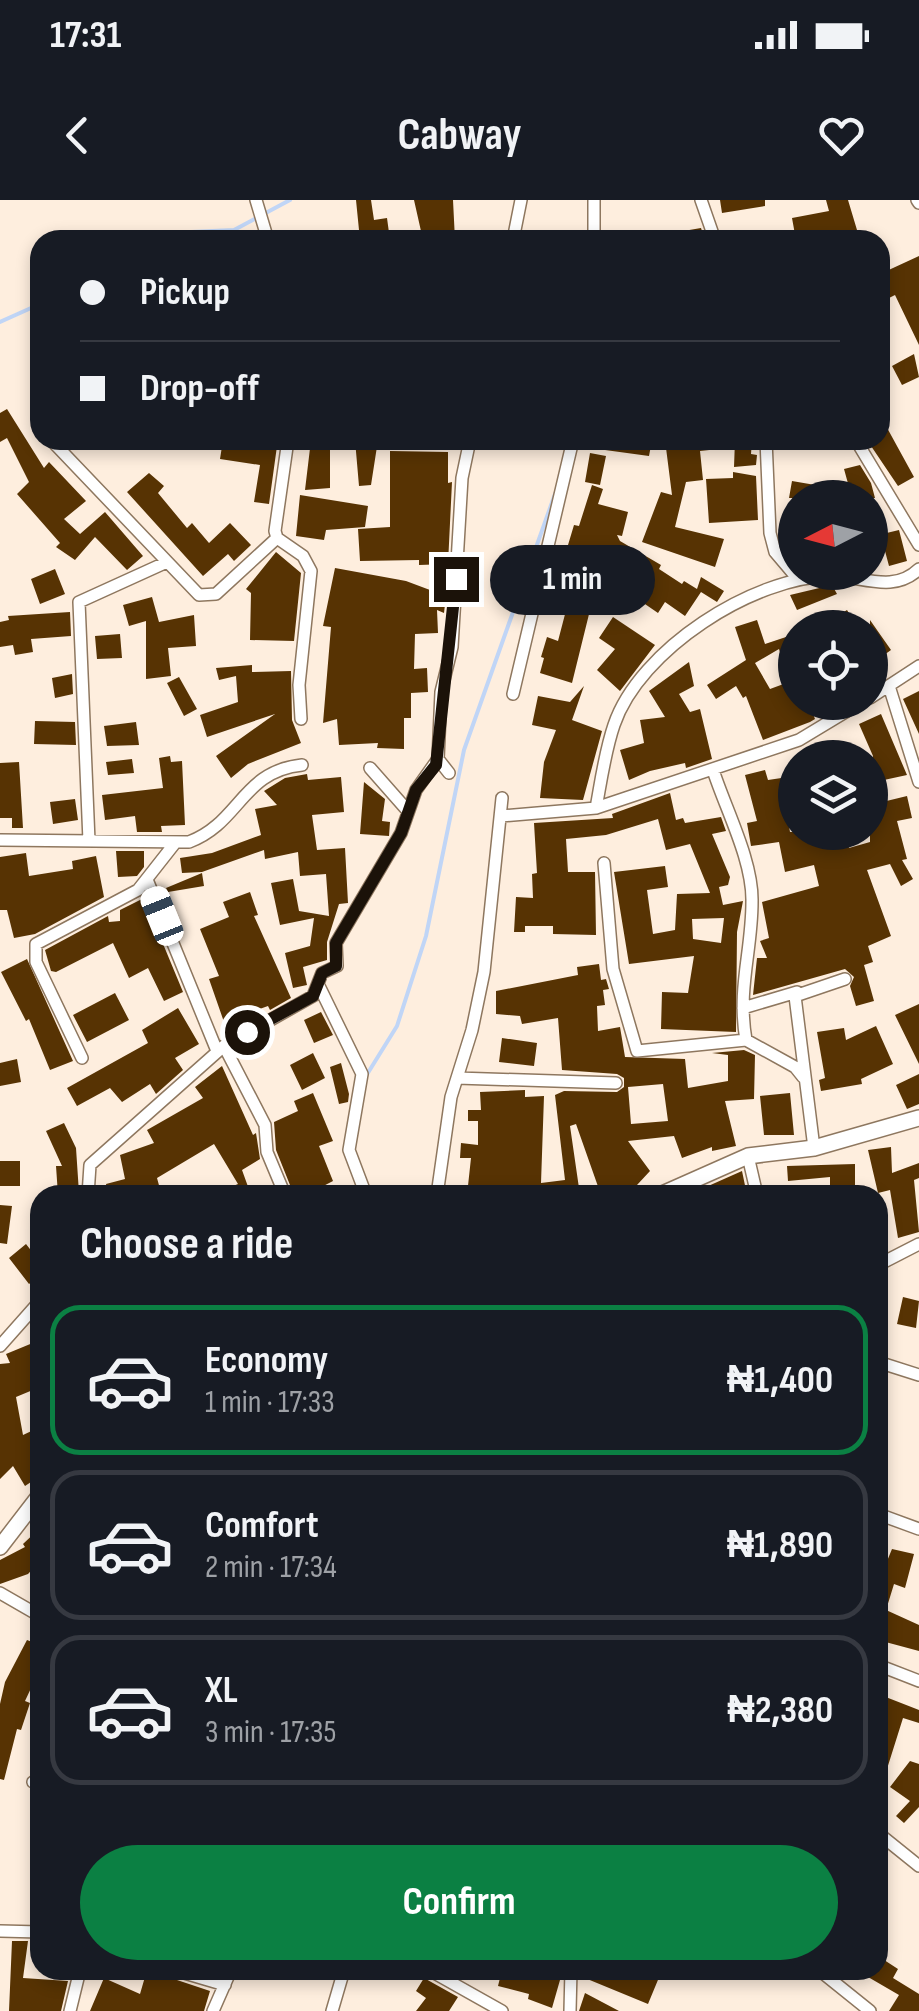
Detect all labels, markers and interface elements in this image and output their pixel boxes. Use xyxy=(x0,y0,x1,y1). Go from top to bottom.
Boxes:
text: 17:31 xyxy=(50,13,121,58)
icon: back xyxy=(50,108,105,163)
text: Cabway xyxy=(398,108,521,163)
icon: heart xyxy=(814,108,869,163)
text: Pickup xyxy=(140,270,230,315)
text: Drop-off xyxy=(140,366,259,411)
north arrow xyxy=(778,480,888,590)
map controls xyxy=(778,480,888,850)
callout: 1 min xyxy=(491,544,656,614)
route end xyxy=(434,557,479,602)
text: 1 min xyxy=(543,560,602,599)
button: locate xyxy=(778,610,888,720)
button: layers xyxy=(778,740,888,850)
car xyxy=(137,883,187,949)
route start xyxy=(225,1010,270,1055)
text: Choose a ride xyxy=(80,1217,293,1272)
icon: car xyxy=(85,1335,175,1425)
text: Economy xyxy=(205,1338,328,1383)
text: ₦1,400 xyxy=(727,1358,833,1403)
text: 1 min · 17:33 xyxy=(205,1383,335,1422)
icon: car xyxy=(85,1500,175,1590)
text: Comfort xyxy=(205,1503,319,1548)
text: ₦1,890 xyxy=(727,1523,833,1568)
text: 2 min · 17:34 xyxy=(205,1548,337,1587)
icon: car xyxy=(85,1665,175,1755)
text: XL xyxy=(205,1668,238,1713)
text: ₦2,380 xyxy=(727,1688,833,1733)
text: 3 min · 17:35 xyxy=(205,1713,336,1752)
button: Confirm xyxy=(80,1845,838,1960)

